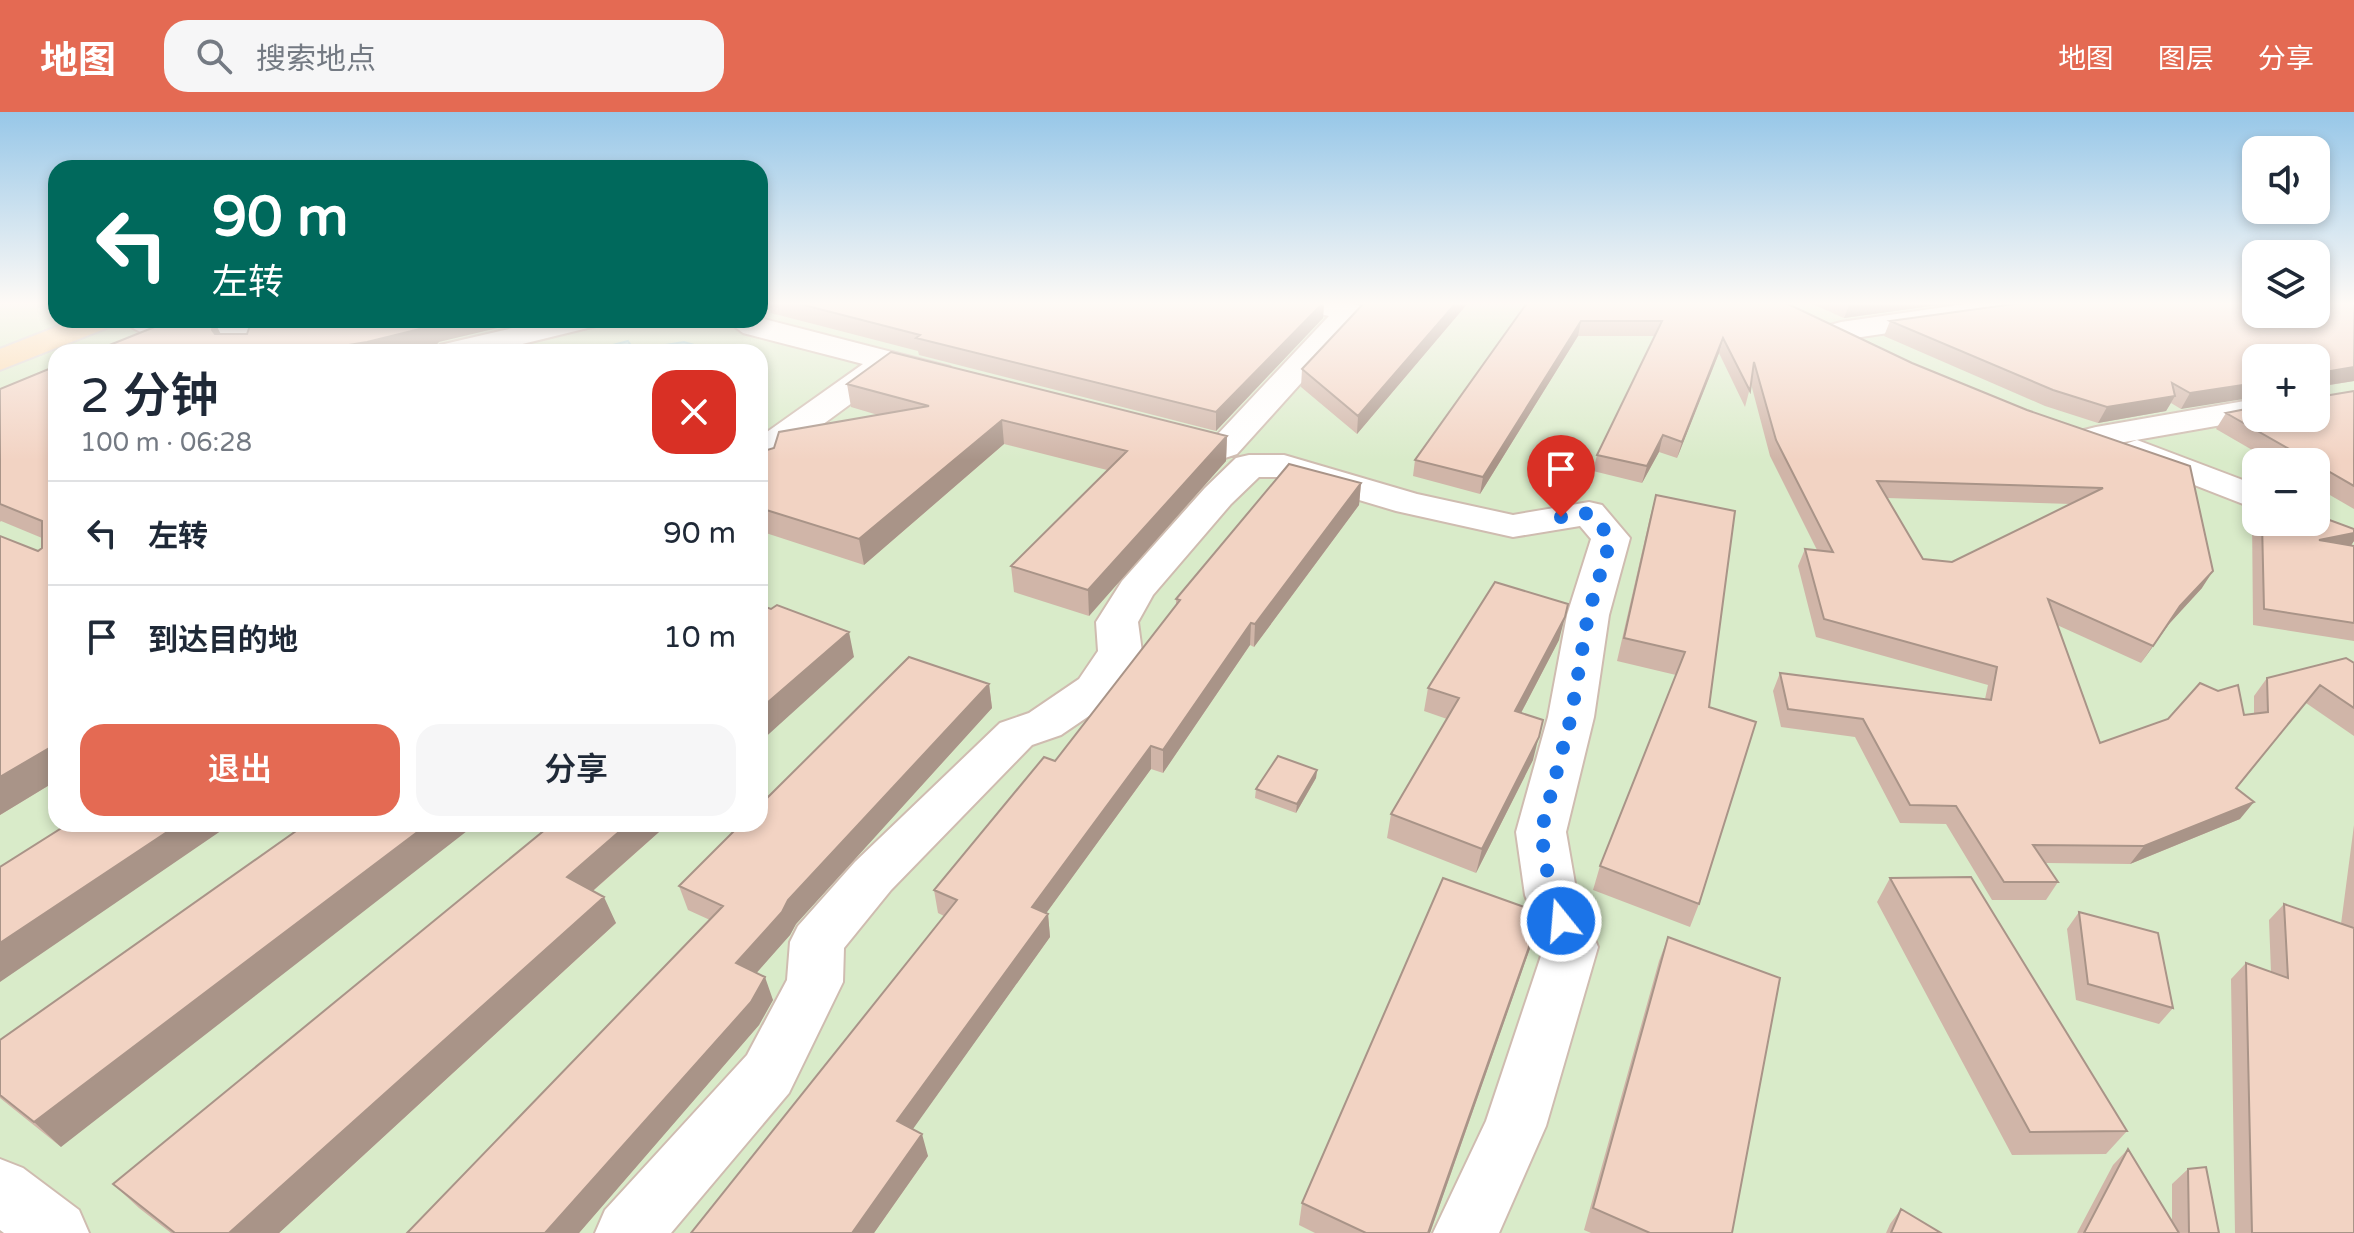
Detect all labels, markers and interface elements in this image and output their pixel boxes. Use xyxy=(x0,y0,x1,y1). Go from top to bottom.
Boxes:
search box xyxy=(164,20,724,92)
icon: search xyxy=(192,34,236,78)
text: 地图 xyxy=(40,38,116,84)
text: 搜索地点 xyxy=(256,41,376,78)
text: 地图 xyxy=(2058,42,2114,76)
text: 图层 xyxy=(2158,42,2214,76)
text: 分享 xyxy=(2258,42,2314,76)
map controls xyxy=(2242,136,2330,536)
button: sound xyxy=(2242,136,2330,224)
text: 90 m xyxy=(212,184,348,251)
icon: left xyxy=(80,192,184,296)
button: layers xyxy=(2242,240,2330,328)
text: 左转 xyxy=(212,261,284,304)
button: + xyxy=(2242,344,2330,432)
text: 2 分钟 xyxy=(80,368,219,426)
button: close xyxy=(652,370,736,454)
text: 100 m · 06:28 xyxy=(80,427,252,458)
pin xyxy=(1527,435,1595,517)
icon: arrive xyxy=(1539,447,1583,491)
button: − xyxy=(2242,448,2330,536)
icon: left xyxy=(80,511,124,555)
text: 90 m xyxy=(663,515,736,552)
text: 左转 xyxy=(148,518,208,555)
icon: arrive xyxy=(80,615,124,659)
text: 10 m xyxy=(663,619,736,656)
text: 到达目的地 xyxy=(148,622,298,659)
button: 退出 xyxy=(80,724,400,816)
button: 分享 xyxy=(416,724,736,816)
position arrow xyxy=(1519,879,1603,963)

